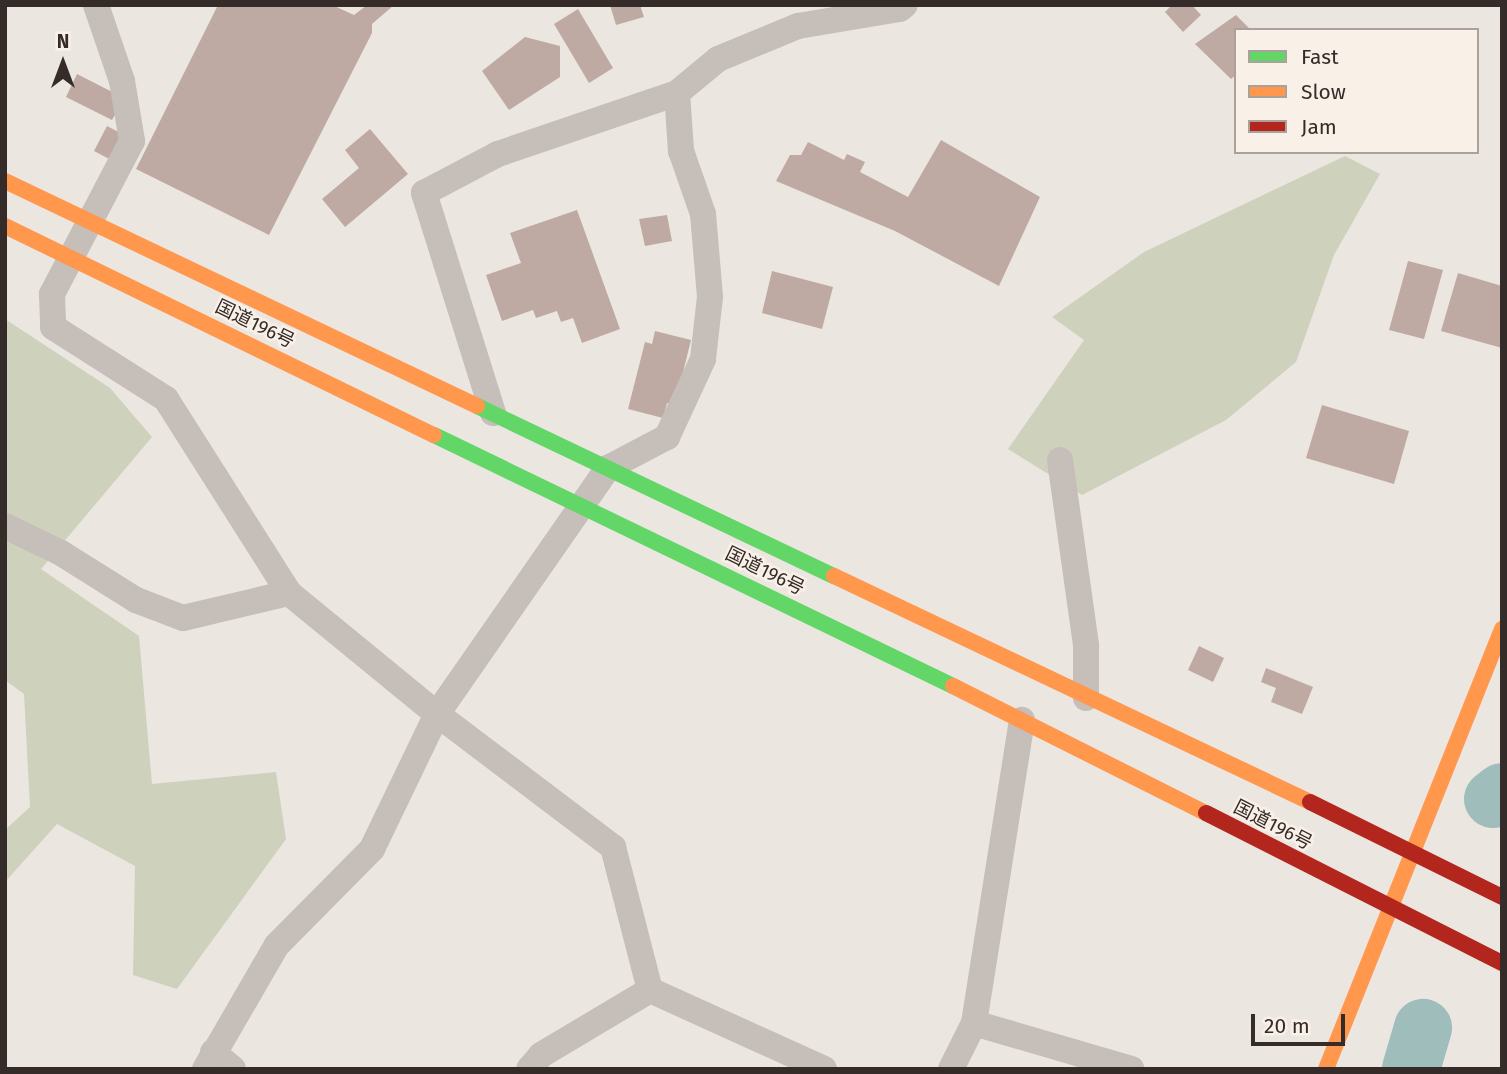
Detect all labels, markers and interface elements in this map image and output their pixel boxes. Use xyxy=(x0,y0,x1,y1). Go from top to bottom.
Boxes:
north arrow xyxy=(28,28,98,98)
legend xyxy=(1234,28,1479,154)
text: N xyxy=(57,30,69,53)
text: Fast xyxy=(1301,44,1339,70)
text: Slow xyxy=(1301,79,1346,105)
text: Jam xyxy=(1301,114,1337,140)
street label: 国道196号 xyxy=(212,295,298,353)
street label: 国道196号 xyxy=(722,542,808,600)
street label: 国道196号 xyxy=(1230,795,1316,855)
scale bar xyxy=(1255,1000,1350,1044)
text: 20 m xyxy=(1264,1013,1310,1039)

